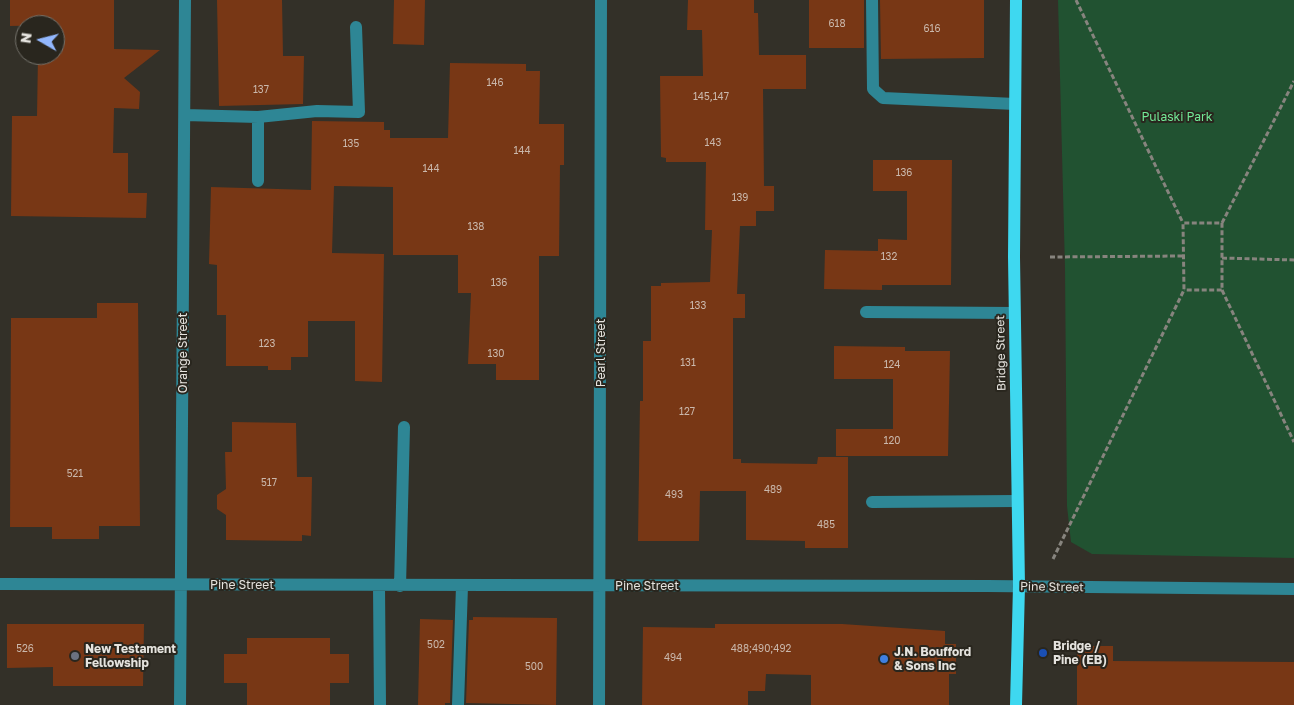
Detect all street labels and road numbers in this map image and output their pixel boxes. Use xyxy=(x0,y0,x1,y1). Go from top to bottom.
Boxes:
street label: Orange Street xyxy=(176,313,190,393)
street label: Bridge Street xyxy=(993,315,1009,391)
street label: Pearl Street xyxy=(594,319,608,387)
street label: Pine Street xyxy=(210,578,274,592)
street label: Pine Street xyxy=(615,579,679,593)
street label: Pine Street xyxy=(1020,579,1084,595)

